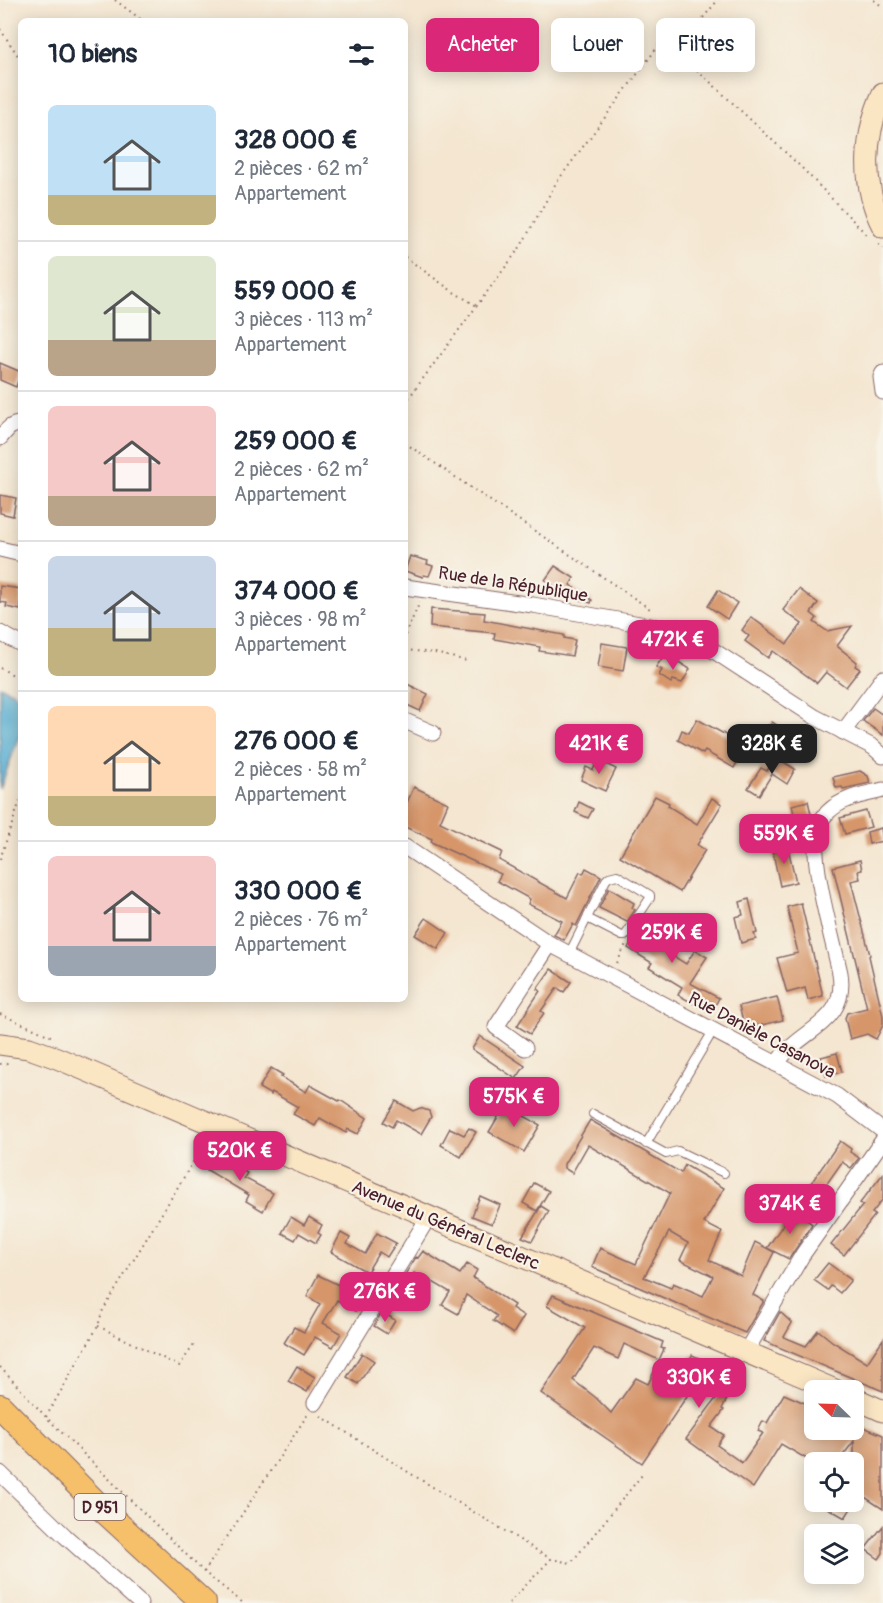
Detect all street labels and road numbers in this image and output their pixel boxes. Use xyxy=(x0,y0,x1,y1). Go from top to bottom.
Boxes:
street label: Rue de la République xyxy=(437,561,589,608)
street label: Rue Danièle Casanova xyxy=(684,987,839,1084)
street label: Avenue du Général Leclerc xyxy=(348,1175,543,1276)
road number: D 951 xyxy=(74,1494,126,1520)

